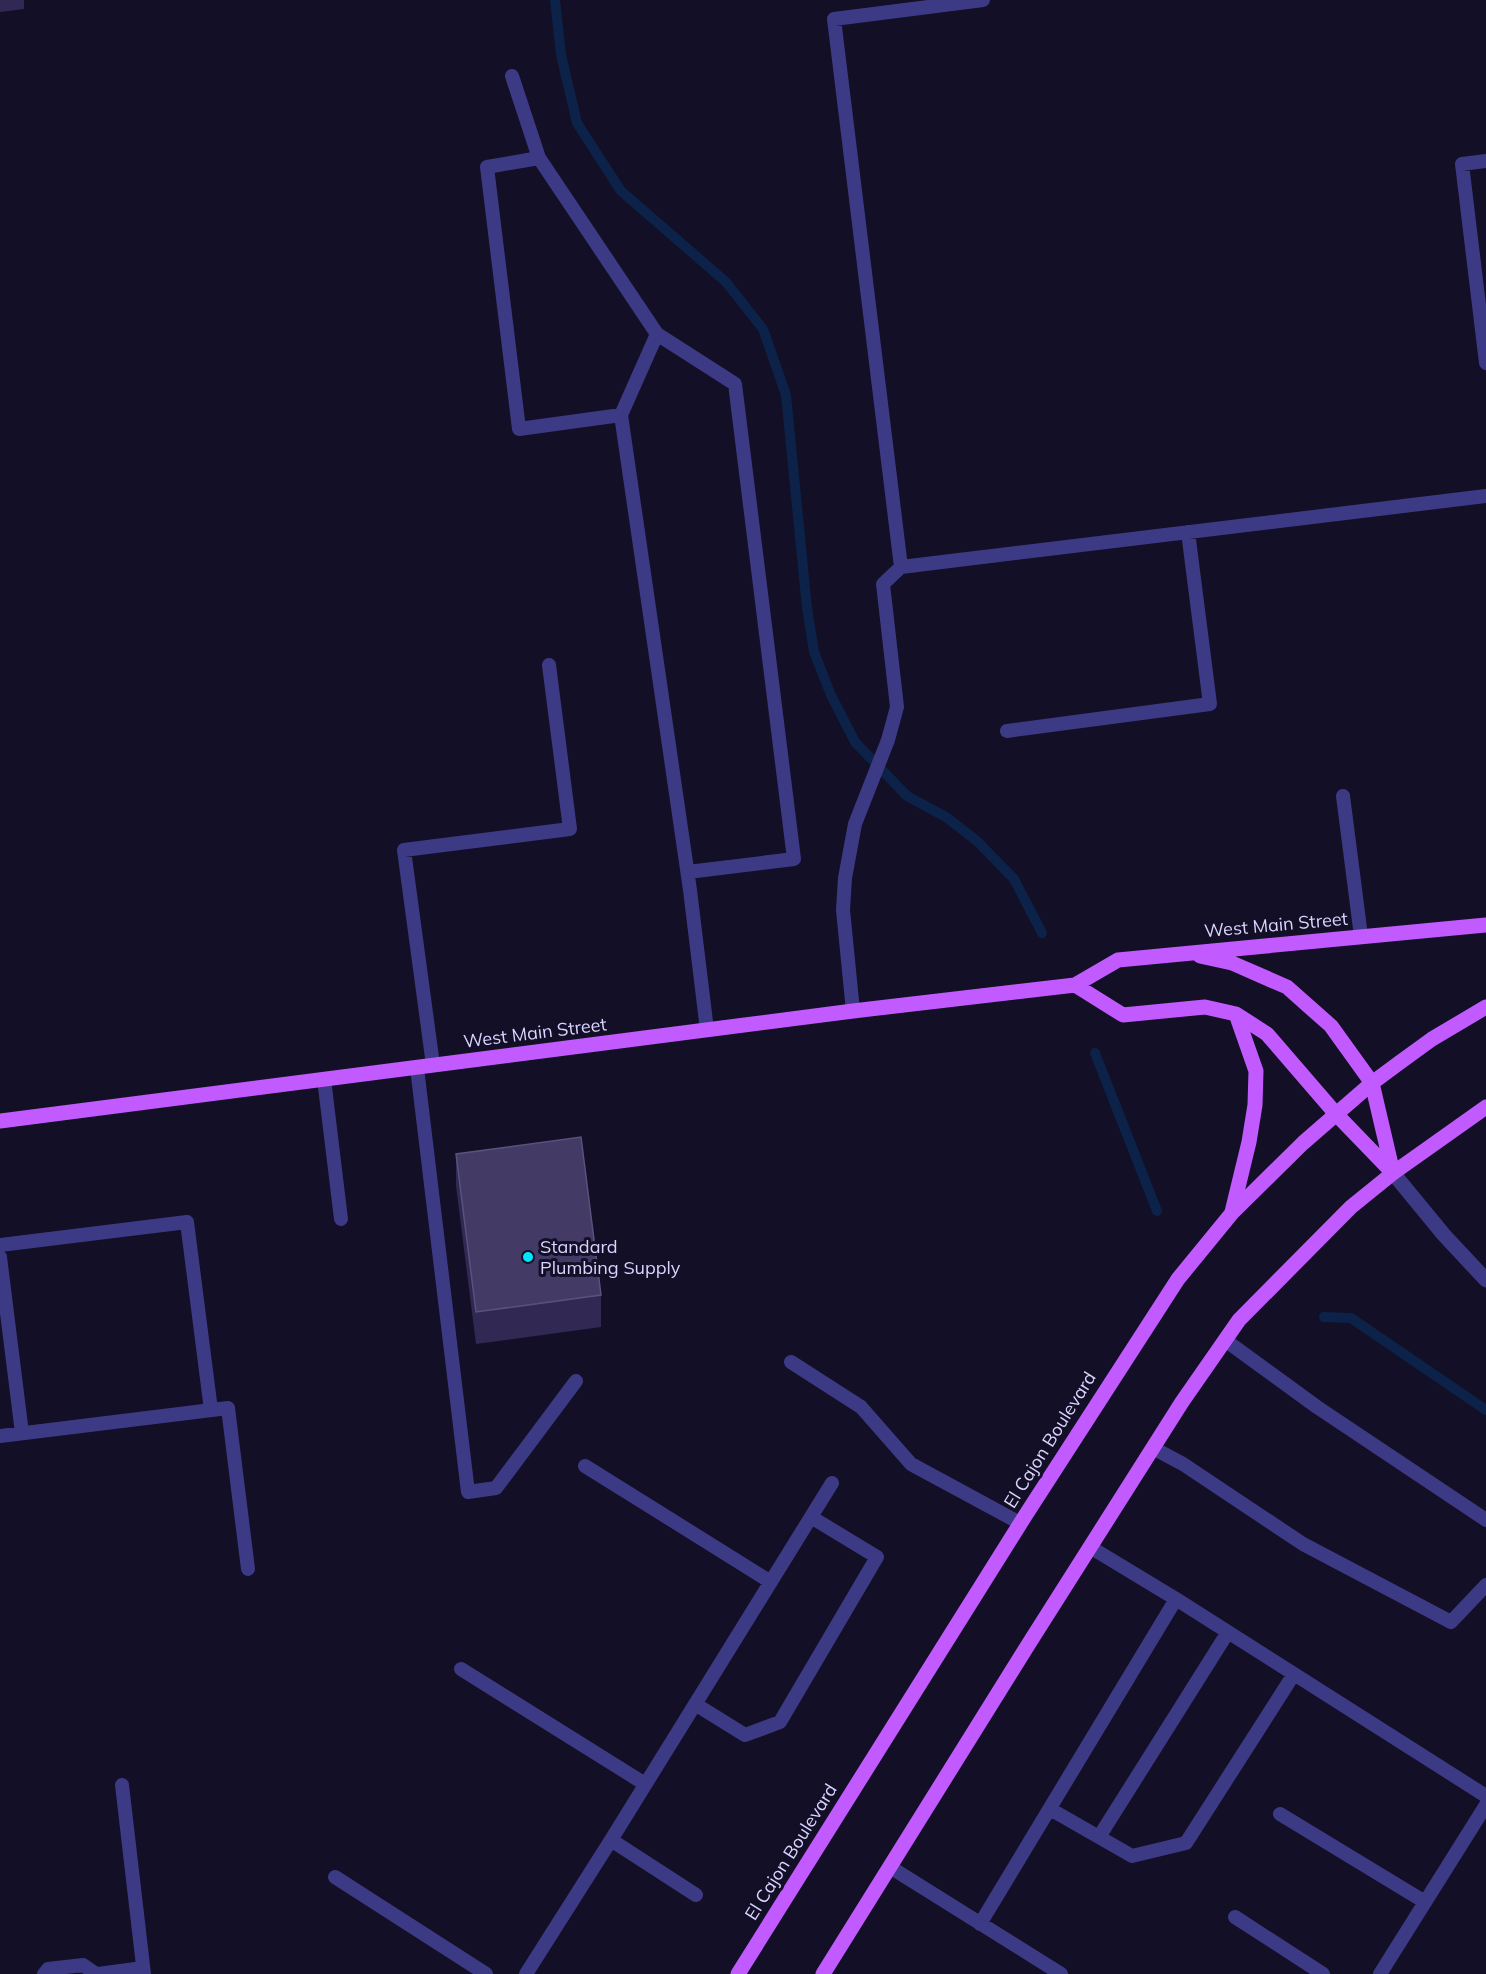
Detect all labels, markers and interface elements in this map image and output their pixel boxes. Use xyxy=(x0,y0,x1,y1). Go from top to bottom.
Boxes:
street label: West Main Street xyxy=(1203,907,1349,942)
street label: West Main Street xyxy=(462,1012,608,1053)
place label: Standard Plumbing Supply xyxy=(540,1235,681,1279)
marker: Standard Plumbing Supply xyxy=(521,1250,535,1264)
street label: El Cajon Boulevard xyxy=(998,1367,1101,1512)
street label: El Cajon Boulevard xyxy=(739,1779,842,1924)

